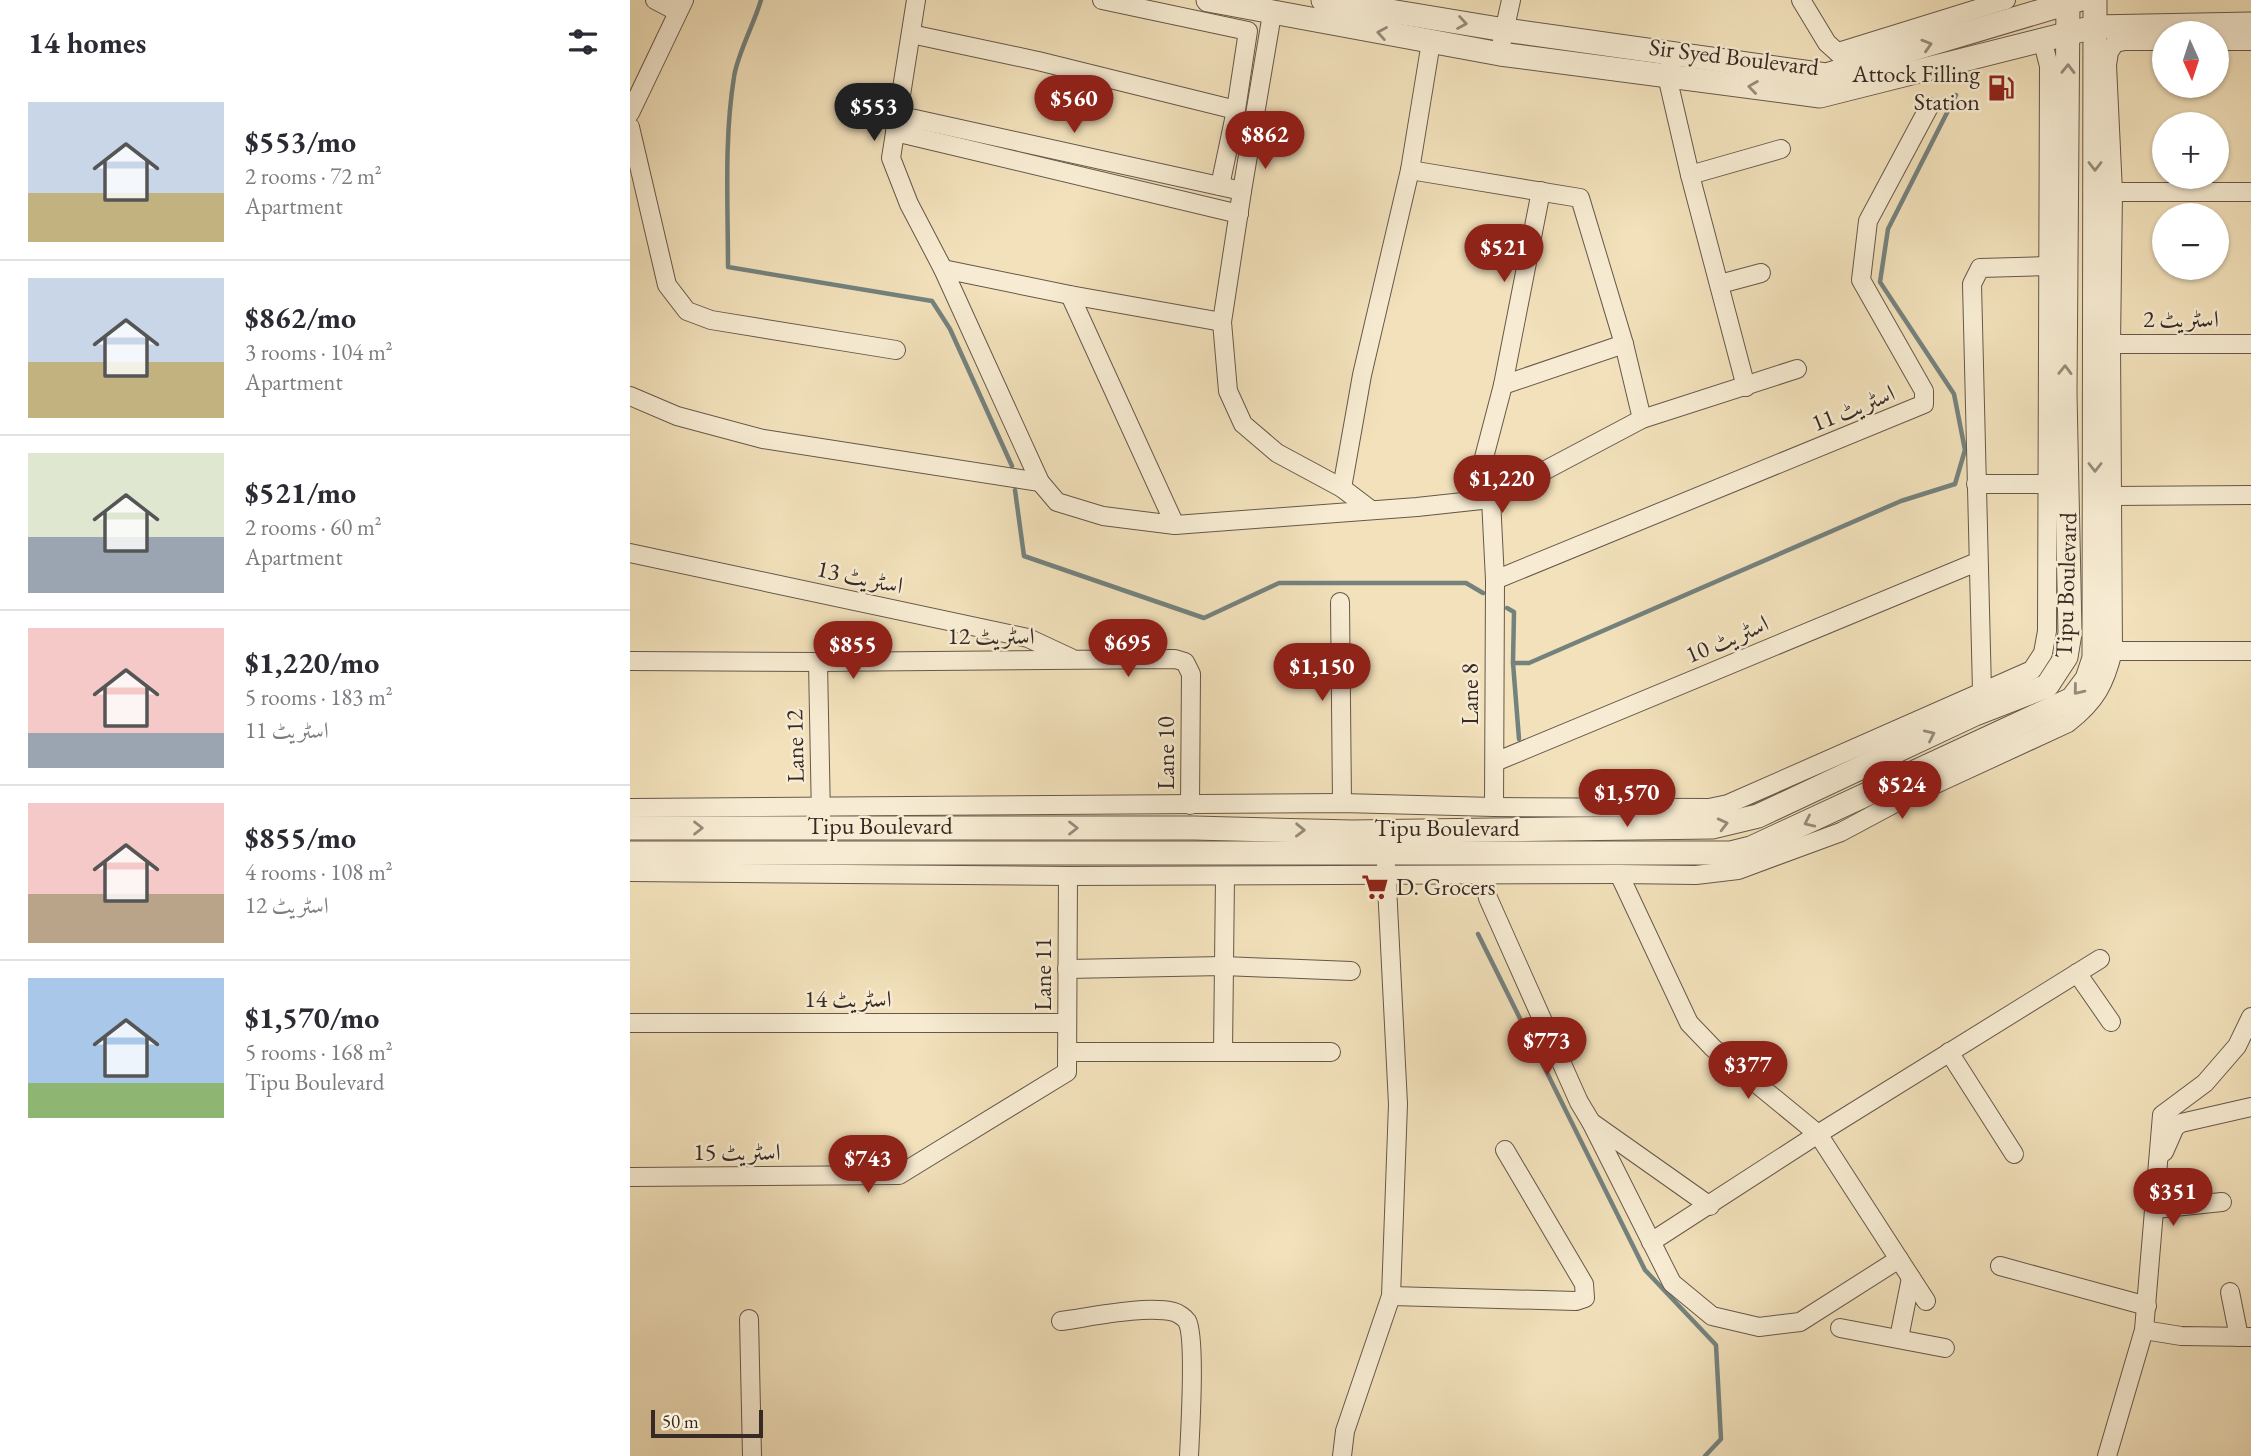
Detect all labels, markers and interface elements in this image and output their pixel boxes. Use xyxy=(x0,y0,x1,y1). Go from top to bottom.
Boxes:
one-way arrow xyxy=(1456,15,1468,30)
north arrow xyxy=(2152,21,2230,98)
map controls xyxy=(2152,21,2229,280)
text: 14 homes xyxy=(28,23,146,62)
icon: filters xyxy=(564,23,602,61)
one-way arrow xyxy=(1376,26,1388,41)
street label: Sir Syed Boulevard xyxy=(1647,31,1821,82)
one-way arrow xyxy=(1921,39,1933,54)
place label: Attock Filling Station xyxy=(1851,58,1981,117)
one-way arrow xyxy=(2060,64,2076,74)
fuel station icon: Attock Filling Station xyxy=(1986,73,2016,103)
pin: $560 xyxy=(1033,76,1115,135)
one-way arrow xyxy=(1747,80,1759,95)
pin: $553 xyxy=(833,83,915,143)
text: $560 xyxy=(1050,83,1098,113)
text: $553 xyxy=(850,91,898,121)
pin: $862 xyxy=(1224,111,1306,171)
button: + xyxy=(2152,112,2229,189)
text: $862 xyxy=(1241,119,1289,149)
text: $553/mo xyxy=(245,122,356,161)
icon: home xyxy=(84,130,168,214)
text: 2 rooms · 72 m² xyxy=(245,161,382,191)
one-way arrow xyxy=(2087,161,2103,172)
text: Apartment xyxy=(245,191,343,221)
button: − xyxy=(2152,203,2229,280)
pin: $521 xyxy=(1463,224,1545,284)
text: $521 xyxy=(1480,232,1528,262)
text: $862/mo xyxy=(245,298,356,337)
street label: اسٹریٹ 2 xyxy=(2143,303,2219,334)
icon: home xyxy=(84,306,168,390)
text: 3 rooms · 104 m² xyxy=(245,337,393,367)
one-way arrow xyxy=(2057,365,2073,375)
text: Apartment xyxy=(245,367,343,397)
street label: اسٹریٹ 11 xyxy=(1806,377,1899,438)
pin: $1,220 xyxy=(1445,456,1559,515)
one-way arrow xyxy=(2087,462,2103,473)
text: $1,220 xyxy=(1470,463,1534,493)
text: $521/mo xyxy=(245,473,356,512)
icon: home xyxy=(84,481,168,565)
street label: Tipu Boulevard xyxy=(2047,511,2084,658)
text: 2 rooms · 60 m² xyxy=(245,512,382,542)
text: Apartment xyxy=(245,542,343,572)
street label: اسٹریٹ 13 xyxy=(814,552,906,601)
street label: اسٹریٹ 10 xyxy=(1680,607,1773,670)
street label: اسٹریٹ 12 xyxy=(947,620,1035,651)
pin: $695 xyxy=(1087,620,1169,679)
pin: $855 xyxy=(812,622,894,681)
text: $695 xyxy=(1104,627,1152,657)
text: $855 xyxy=(829,629,877,659)
text: $1,220/mo xyxy=(245,643,379,682)
pin: $1,150 xyxy=(1265,644,1379,703)
text: $1,150 xyxy=(1290,651,1354,681)
icon: home xyxy=(84,656,168,740)
street label: Lane 8 xyxy=(1454,663,1485,725)
text: 5 rooms · 183 m² xyxy=(245,682,393,712)
one-way arrow xyxy=(2074,683,2087,695)
street label: Lane 12 xyxy=(778,709,811,783)
text: اسٹریٹ 11 xyxy=(245,715,329,745)
street label: Lane 10 xyxy=(1150,716,1181,790)
one-way arrow xyxy=(1923,729,1936,743)
pin: $524 xyxy=(1861,762,1943,821)
text: $524 xyxy=(1878,769,1926,799)
pin: $1,570 xyxy=(1570,770,1684,829)
text: $1,570 xyxy=(1595,777,1659,807)
street label: Tipu Boulevard xyxy=(807,810,954,841)
street label: Tipu Boulevard xyxy=(1374,812,1521,843)
one-way arrow xyxy=(1804,813,1816,827)
text: $855/mo xyxy=(245,818,356,857)
one-way arrow xyxy=(1717,818,1729,832)
one-way arrow xyxy=(693,820,704,836)
one-way arrow xyxy=(1068,820,1078,836)
one-way arrow xyxy=(1295,823,1306,838)
icon: home xyxy=(84,831,168,915)
text: 4 rooms · 108 m² xyxy=(245,857,393,887)
place label: D. Grocers xyxy=(1396,871,1496,902)
supermarket icon: D. Grocers xyxy=(1360,872,1390,902)
text: اسٹریٹ 12 xyxy=(245,890,329,920)
street label: Lane 11 xyxy=(1027,937,1058,1011)
street label: اسٹریٹ 14 xyxy=(804,983,892,1014)
text: $1,570/mo xyxy=(245,998,379,1037)
icon: home xyxy=(84,1006,168,1090)
pin: $773 xyxy=(1506,1018,1588,1077)
text: $773 xyxy=(1523,1025,1571,1055)
text: 5 rooms · 168 m² xyxy=(245,1037,393,1067)
pin: $377 xyxy=(1707,1042,1789,1101)
text: $377 xyxy=(1724,1049,1772,1079)
text: Tipu Boulevard xyxy=(245,1067,384,1097)
street label: اسٹریٹ 15 xyxy=(693,1136,781,1167)
pin: $743 xyxy=(827,1136,909,1195)
text: $743 xyxy=(844,1143,892,1173)
pin: $351 xyxy=(2132,1168,2214,1228)
text: $351 xyxy=(2149,1176,2197,1206)
scale bar xyxy=(651,1407,763,1439)
text: 50 m xyxy=(662,1409,699,1434)

